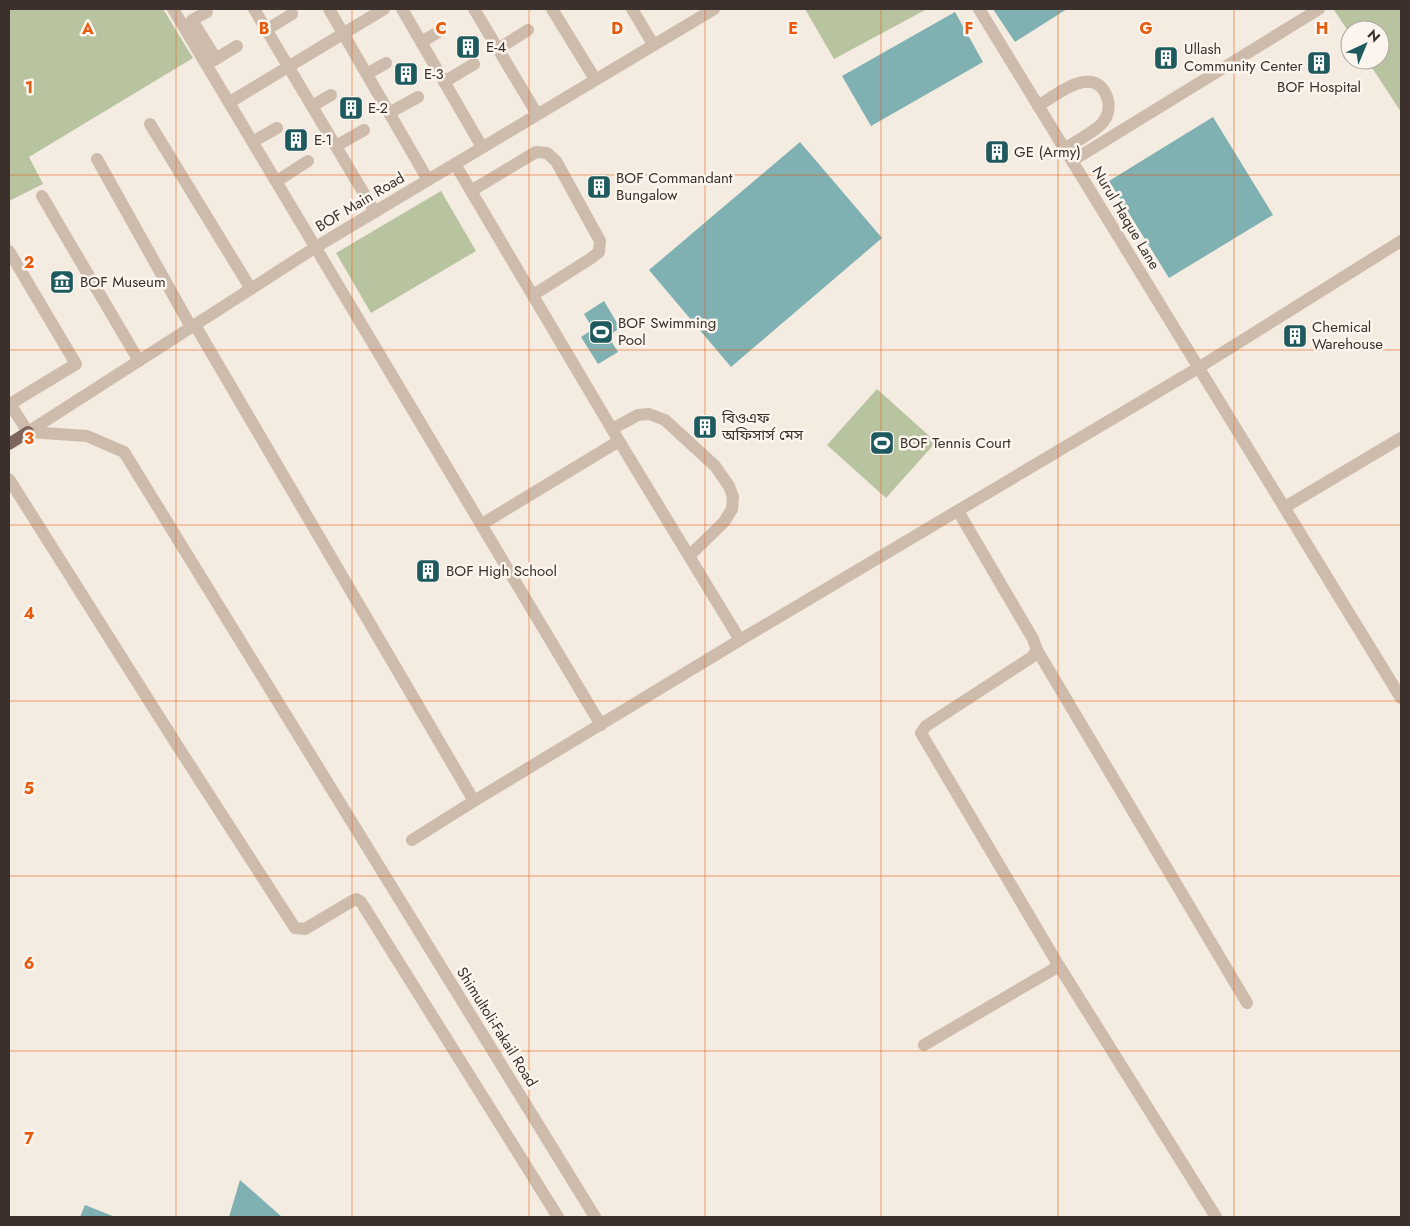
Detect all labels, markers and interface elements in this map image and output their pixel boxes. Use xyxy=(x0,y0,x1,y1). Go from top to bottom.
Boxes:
text: A xyxy=(81,17,94,40)
text: B xyxy=(259,17,269,40)
text: C xyxy=(435,17,447,40)
text: D xyxy=(611,17,623,40)
text: E xyxy=(788,17,798,40)
text: F xyxy=(965,17,973,40)
text: G xyxy=(1139,17,1153,40)
text: H xyxy=(1316,17,1328,40)
north arrow xyxy=(1340,20,1390,70)
text: N xyxy=(1363,25,1385,47)
building icon: E-4 xyxy=(455,34,481,60)
place label: E-4 xyxy=(486,36,506,58)
place label: Ullash Community Center xyxy=(1184,38,1303,77)
building icon: Ullash Community Center xyxy=(1153,45,1179,71)
building icon: BOF Hospital xyxy=(1306,50,1332,76)
building icon: E-3 xyxy=(393,61,419,87)
place label: E-3 xyxy=(424,63,444,85)
text: 1 xyxy=(25,76,33,99)
place label: BOF Hospital xyxy=(1277,76,1361,98)
building icon: E-2 xyxy=(338,95,364,121)
place label: E-2 xyxy=(368,97,388,119)
building icon: E-1 xyxy=(283,127,309,153)
place label: E-1 xyxy=(314,129,332,151)
building icon: GE (Army) xyxy=(984,139,1010,165)
place label: GE (Army) xyxy=(1014,141,1081,163)
street label: Nurul Haque Lane xyxy=(1087,162,1166,274)
street label: BOF Main Road xyxy=(311,167,409,237)
place label: BOF Commandant Bungalow xyxy=(616,167,733,206)
building icon: BOF Commandant Bungalow xyxy=(586,174,612,200)
text: 2 xyxy=(24,251,34,274)
museum icon: BOF Museum xyxy=(49,269,75,295)
place label: BOF Museum xyxy=(80,271,166,293)
place label: BOF Swimming Pool xyxy=(618,312,716,351)
place label: Chemical Warehouse xyxy=(1312,316,1383,355)
sports icon: BOF Swimming Pool xyxy=(588,319,614,345)
building icon: Chemical Warehouse xyxy=(1282,323,1308,349)
place label: বিওএফ অফিসার্স মেস xyxy=(721,407,804,446)
building icon: বিওএফ অফিসার্স মেস xyxy=(692,414,718,440)
text: 3 xyxy=(24,427,34,450)
sports icon: BOF Tennis Court xyxy=(869,430,895,456)
place label: BOF Tennis Court xyxy=(900,432,1011,454)
building icon: BOF High School xyxy=(415,558,441,584)
place label: BOF High School xyxy=(446,560,557,582)
text: 4 xyxy=(23,602,35,625)
text: 5 xyxy=(24,777,34,800)
text: 6 xyxy=(24,952,34,975)
street label: Shimultoli-Fakail Road xyxy=(451,963,543,1091)
text: 7 xyxy=(24,1127,34,1150)

